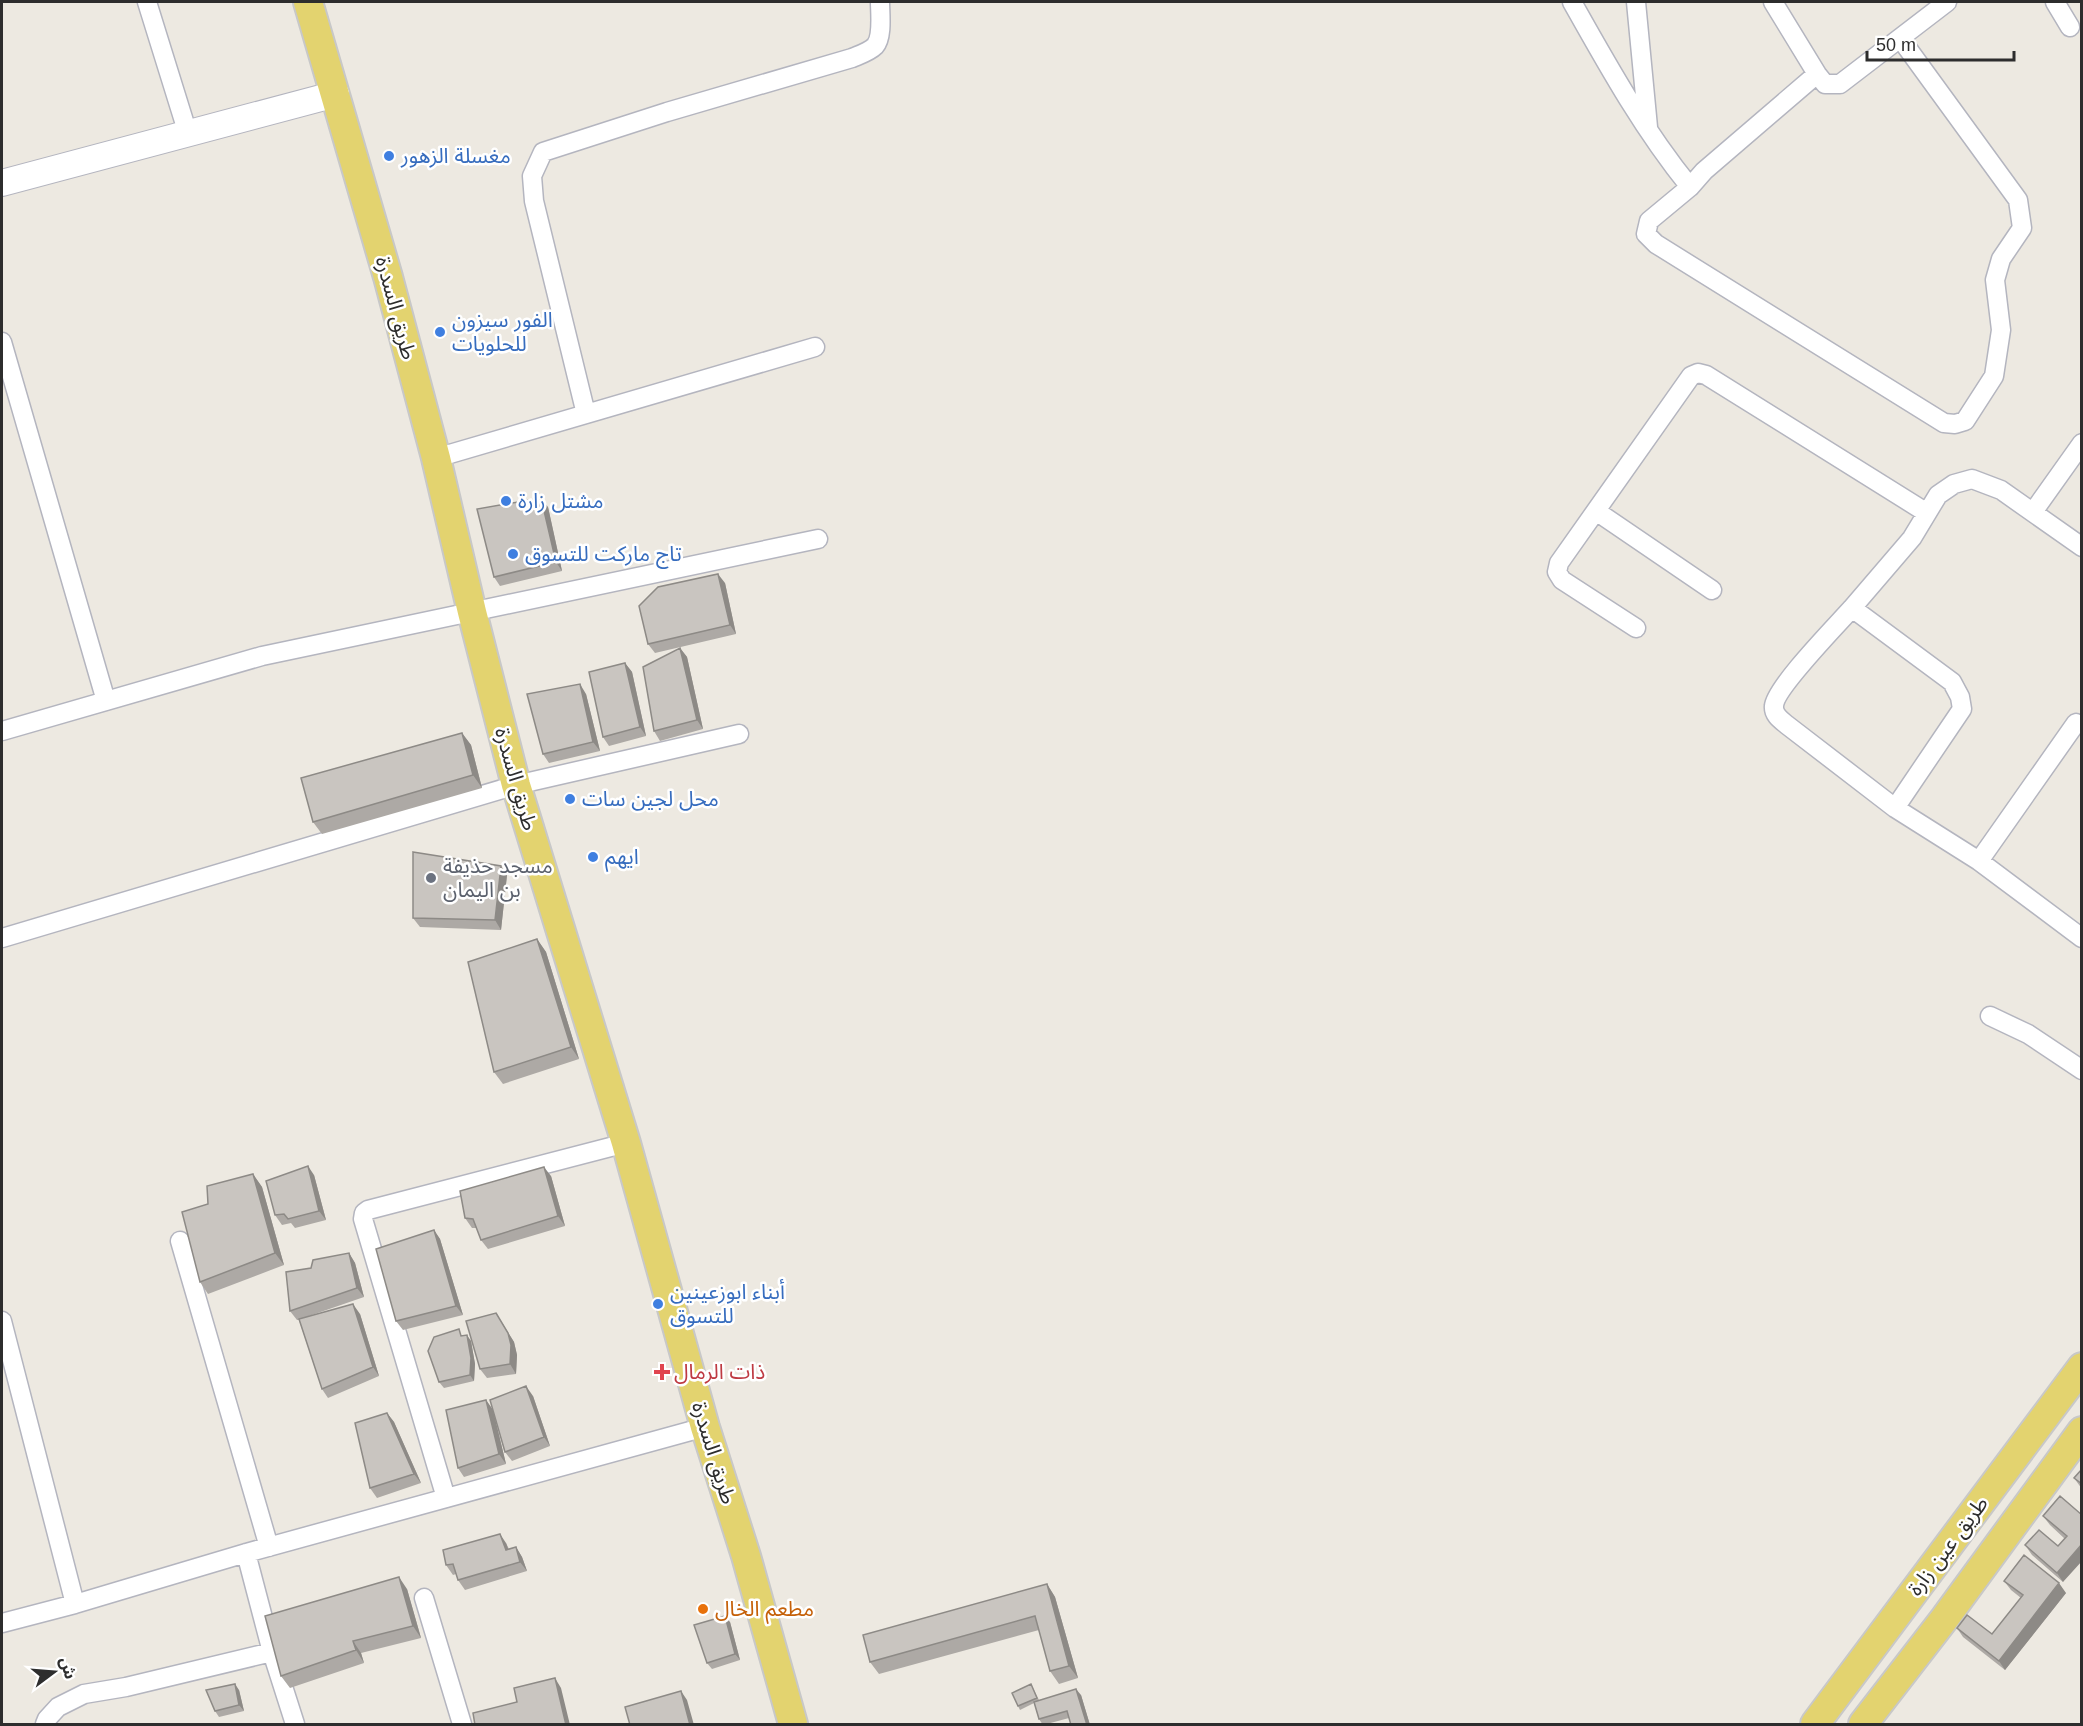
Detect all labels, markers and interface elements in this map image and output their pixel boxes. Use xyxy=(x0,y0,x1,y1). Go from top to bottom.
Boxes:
scale bar xyxy=(1867,24,2014,62)
text: 50 m xyxy=(1876,35,1916,55)
place label: مغسلة الزهور xyxy=(400,144,511,168)
marker: مغسلة الزهور xyxy=(382,149,396,163)
street label: طريق السدرة xyxy=(370,254,421,362)
place label: الفور سيزون للحلويات xyxy=(452,308,553,356)
marker: الفور سيزون للحلويات xyxy=(433,325,447,339)
place label: مشتل زارة xyxy=(518,489,603,513)
marker: مشتل زارة xyxy=(499,494,513,508)
place label: تاج ماركت للتسوق xyxy=(525,542,682,569)
marker: تاج ماركت للتسوق xyxy=(506,547,520,561)
street label: طريق السدرة xyxy=(489,725,542,833)
place label: محل لجين سات xyxy=(582,787,719,811)
marker: محل لجين سات xyxy=(563,792,577,806)
place label: ايهم xyxy=(605,845,639,872)
marker: ايهم xyxy=(586,850,600,864)
place label: مسجد حذيفة بن اليمان xyxy=(443,854,553,902)
marker: مسجد حذيفة بن اليمان xyxy=(424,871,438,885)
place label: أبناء ابوزعينين للتسوق xyxy=(670,1279,785,1328)
marker: أبناء ابوزعينين للتسوق xyxy=(651,1297,665,1311)
place label: ذات الرمال xyxy=(674,1360,765,1384)
marker: ذات الرمال xyxy=(655,1365,669,1379)
street label: طريق السدرة xyxy=(686,1399,741,1507)
street label: طريق عين زارة xyxy=(1903,1492,1994,1601)
place label: مطعم الخال xyxy=(715,1597,814,1624)
marker: مطعم الخال xyxy=(696,1602,710,1616)
north arrow xyxy=(24,1642,84,1702)
text: ش xyxy=(56,1655,79,1681)

